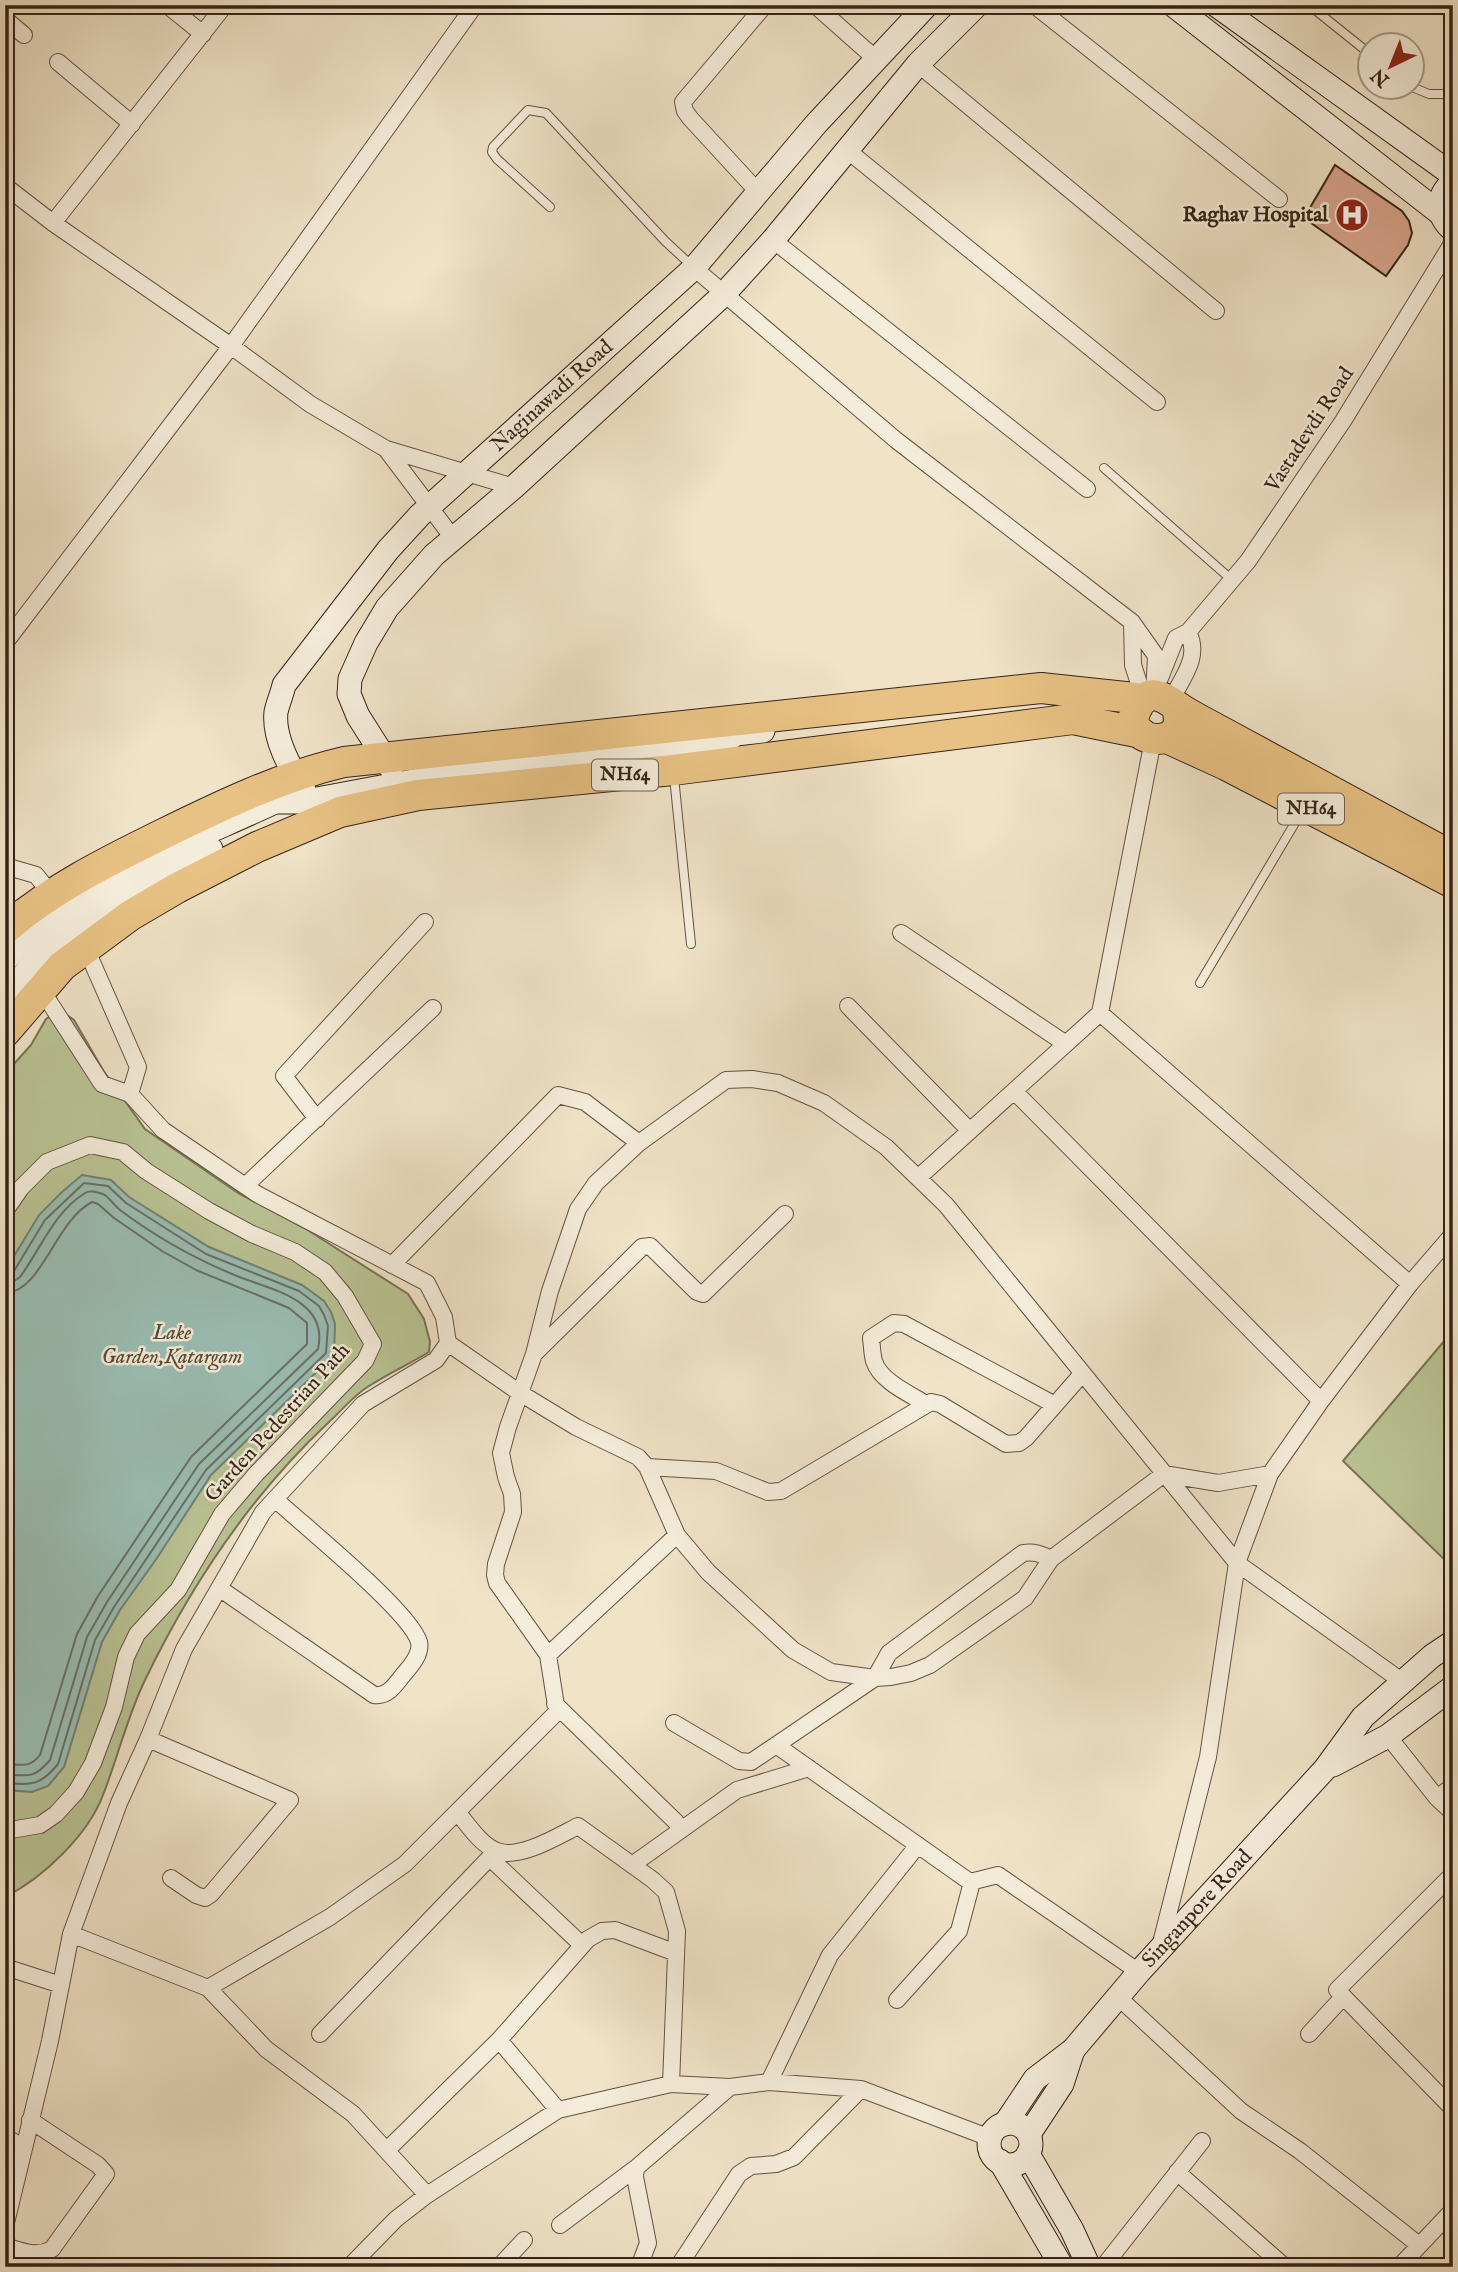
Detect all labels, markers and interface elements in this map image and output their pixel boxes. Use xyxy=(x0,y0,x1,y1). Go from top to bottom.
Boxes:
north arrow xyxy=(1356,32,1426,102)
text: N xyxy=(1366,62,1396,92)
hospital icon: Raghav Hospital xyxy=(1333,196,1371,234)
place label: Raghav Hospital xyxy=(1182,202,1329,229)
street label: Naginawadi Road xyxy=(485,333,619,458)
street label: Vastadevdi Road xyxy=(1259,362,1361,499)
road number: NH64 xyxy=(592,760,658,790)
road number: NH64 xyxy=(1278,794,1344,824)
park label: Lake Garden,Katargam xyxy=(102,1320,242,1371)
street label: Garden Pedestrian Path xyxy=(199,1338,357,1508)
street label: Singanpore Road xyxy=(1136,1843,1259,1974)

